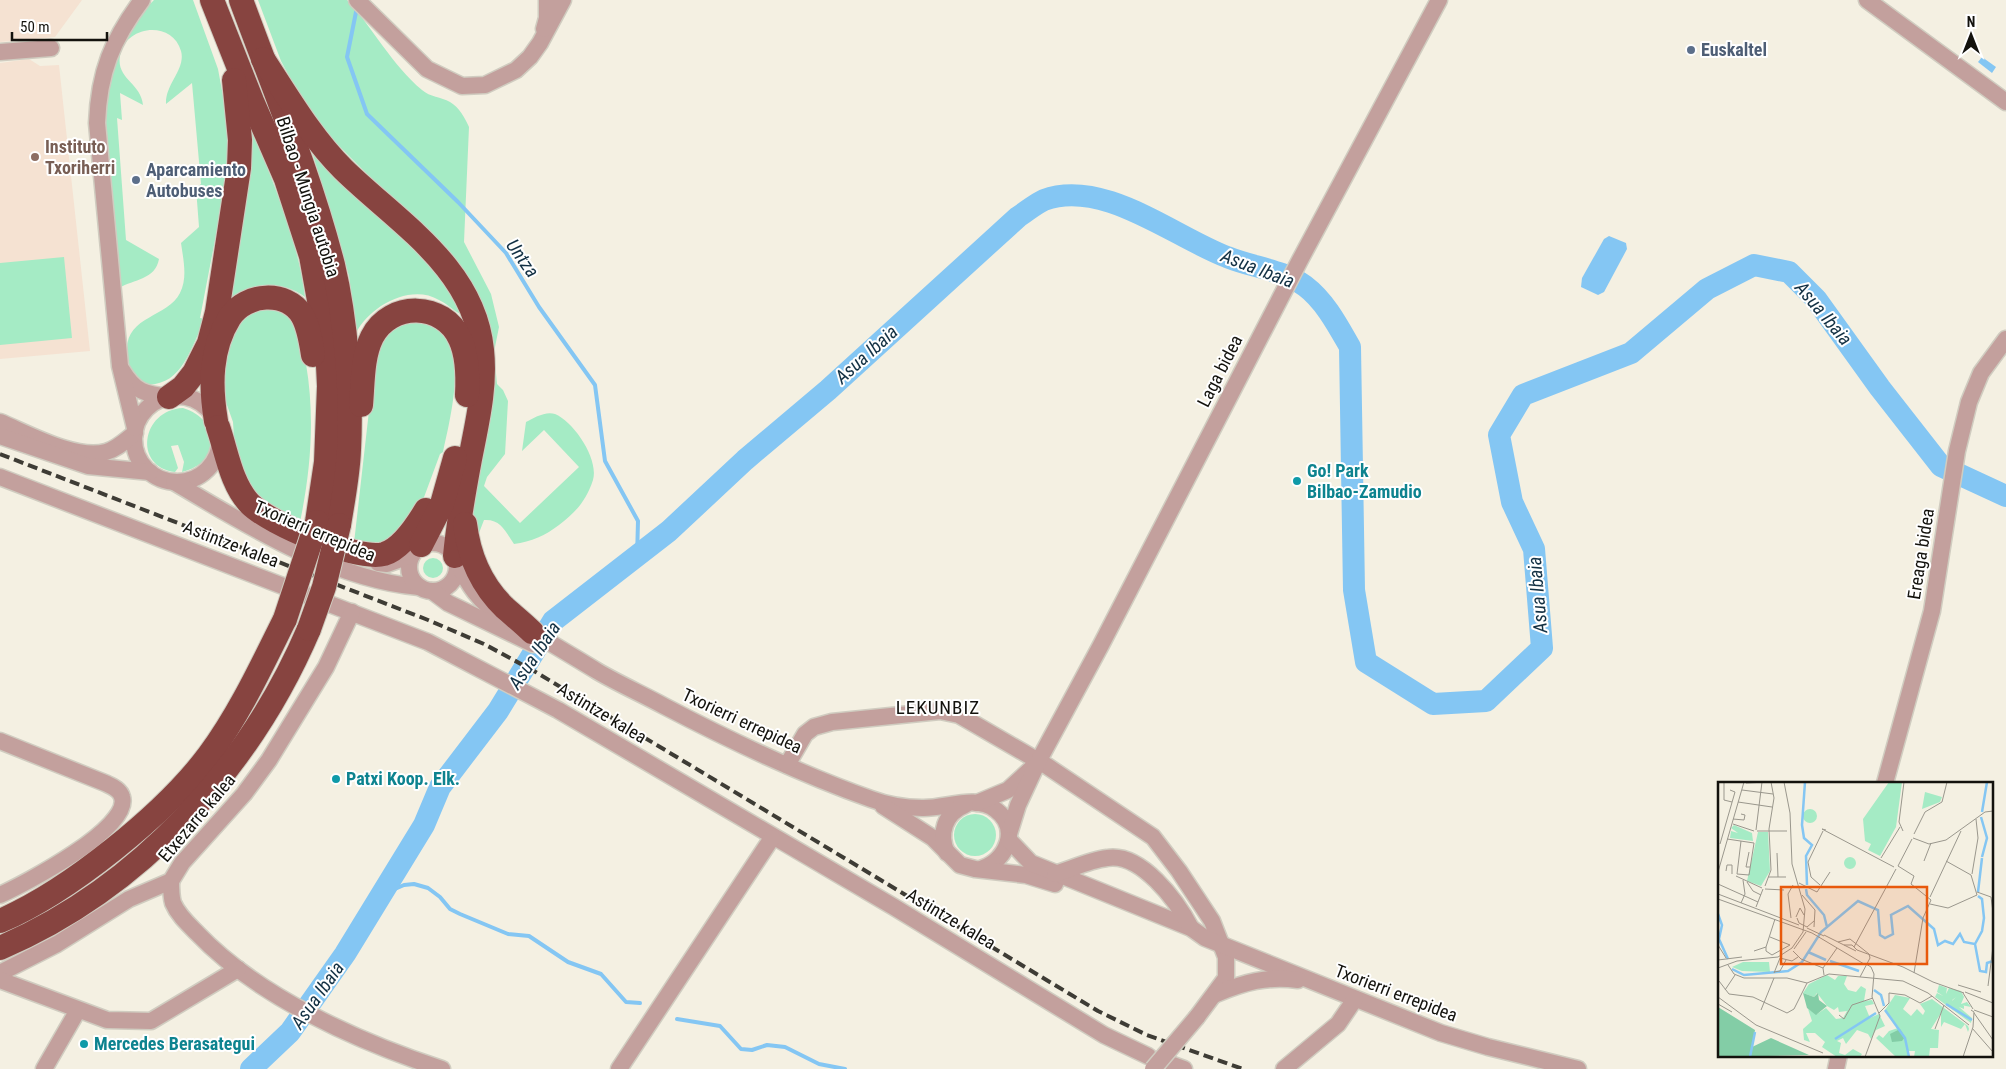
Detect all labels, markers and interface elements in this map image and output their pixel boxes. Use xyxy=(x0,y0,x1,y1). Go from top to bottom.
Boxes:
scale bar xyxy=(12,10,108,42)
north arrow xyxy=(1946,10,1996,60)
text: N xyxy=(1967,14,1975,30)
text: 50 m xyxy=(20,18,50,36)
place label: Euskaltel xyxy=(1701,39,1767,60)
marker: Euskaltel xyxy=(1685,44,1697,56)
street label: Bilbao - Mungia autobia xyxy=(273,114,344,280)
place label: Instituto Txoriherri xyxy=(45,136,115,178)
marker: Instituto Txoriherri xyxy=(29,151,41,163)
place label: Aparcamiento Autobuses xyxy=(146,159,246,201)
marker: Aparcamiento Autobuses xyxy=(130,174,142,186)
water label: Untza xyxy=(501,235,544,282)
water label: Asua Ibaia xyxy=(1217,244,1298,293)
water label: Asua Ibaia xyxy=(1790,276,1857,350)
water label: Asua Ibaia xyxy=(829,320,903,389)
street label: Laga bidea xyxy=(1193,331,1247,410)
place label: Go! Park Bilbao-Zamudio xyxy=(1307,460,1422,502)
marker: Go! Park Bilbao-Zamudio xyxy=(1291,475,1303,487)
street label: Txorierri errepidea xyxy=(252,496,379,565)
street label: Ereaga bidea xyxy=(1903,507,1938,601)
street label: Astintze kalea xyxy=(181,516,282,571)
water label: Asua Ibaia xyxy=(1523,556,1552,635)
water label: Asua Ibaia xyxy=(503,617,565,694)
street label: Astintze kalea xyxy=(554,678,651,747)
street label: Txorierri errepidea xyxy=(679,684,805,757)
district label: LEKUNBIZ xyxy=(896,696,980,719)
place label: Patxi Koop. Elk. xyxy=(346,768,460,789)
street label: Etxezarre kalea xyxy=(154,769,239,866)
marker: Patxi Koop. Elk. xyxy=(330,773,342,785)
inset map xyxy=(1718,782,1994,1056)
street label: Astintze kalea xyxy=(903,884,1000,953)
water label: Asua Ibaia xyxy=(285,957,349,1034)
street label: Txorierri errepidea xyxy=(1332,960,1460,1026)
place label: Mercedes Berasategui xyxy=(94,1033,255,1054)
marker: Mercedes Berasategui xyxy=(78,1038,90,1050)

